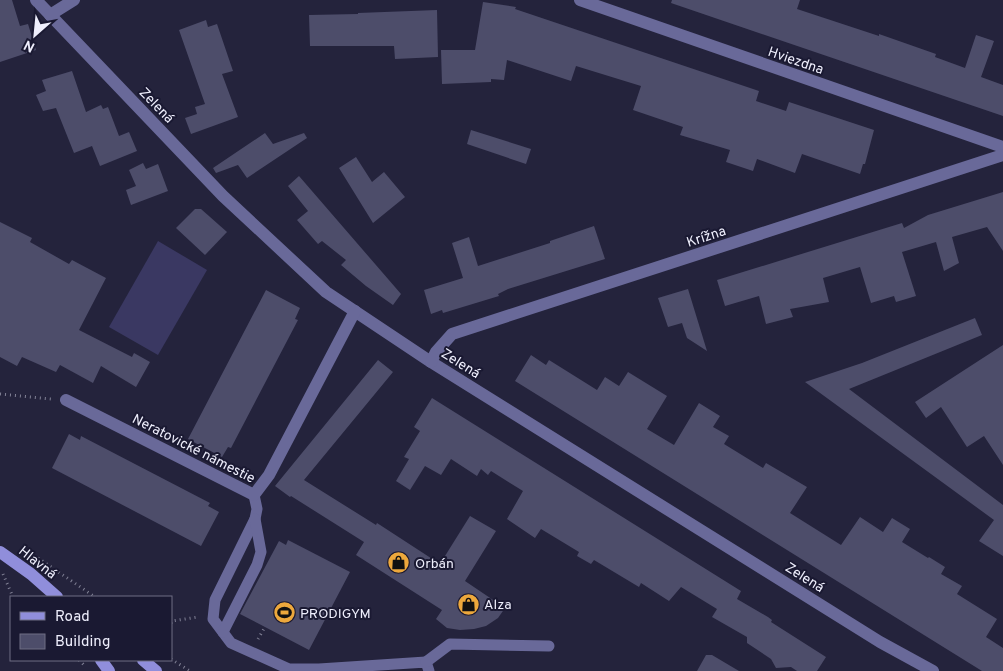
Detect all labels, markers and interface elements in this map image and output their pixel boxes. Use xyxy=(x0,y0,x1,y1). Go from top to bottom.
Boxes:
north arrow xyxy=(10,10,60,60)
text: N xyxy=(21,35,38,55)
street label: Hviezdna xyxy=(765,44,826,79)
street label: Zelená xyxy=(135,85,177,127)
street label: Krížna xyxy=(685,223,728,252)
street label: Zelená xyxy=(437,346,483,383)
street label: Neratovické námestie xyxy=(129,411,258,488)
street label: Hlavná xyxy=(15,543,59,583)
shop icon: Orbán xyxy=(387,551,411,575)
place label: Orbán xyxy=(415,556,454,573)
street label: Zelená xyxy=(781,560,827,597)
shop icon: Alza xyxy=(456,592,480,616)
legend xyxy=(10,596,172,661)
place label: Alza xyxy=(484,597,512,614)
sports icon: PRODIGYM xyxy=(272,601,296,625)
place label: PRODIGYM xyxy=(300,606,371,623)
text: Road xyxy=(55,608,90,627)
text: Building xyxy=(55,633,110,652)

